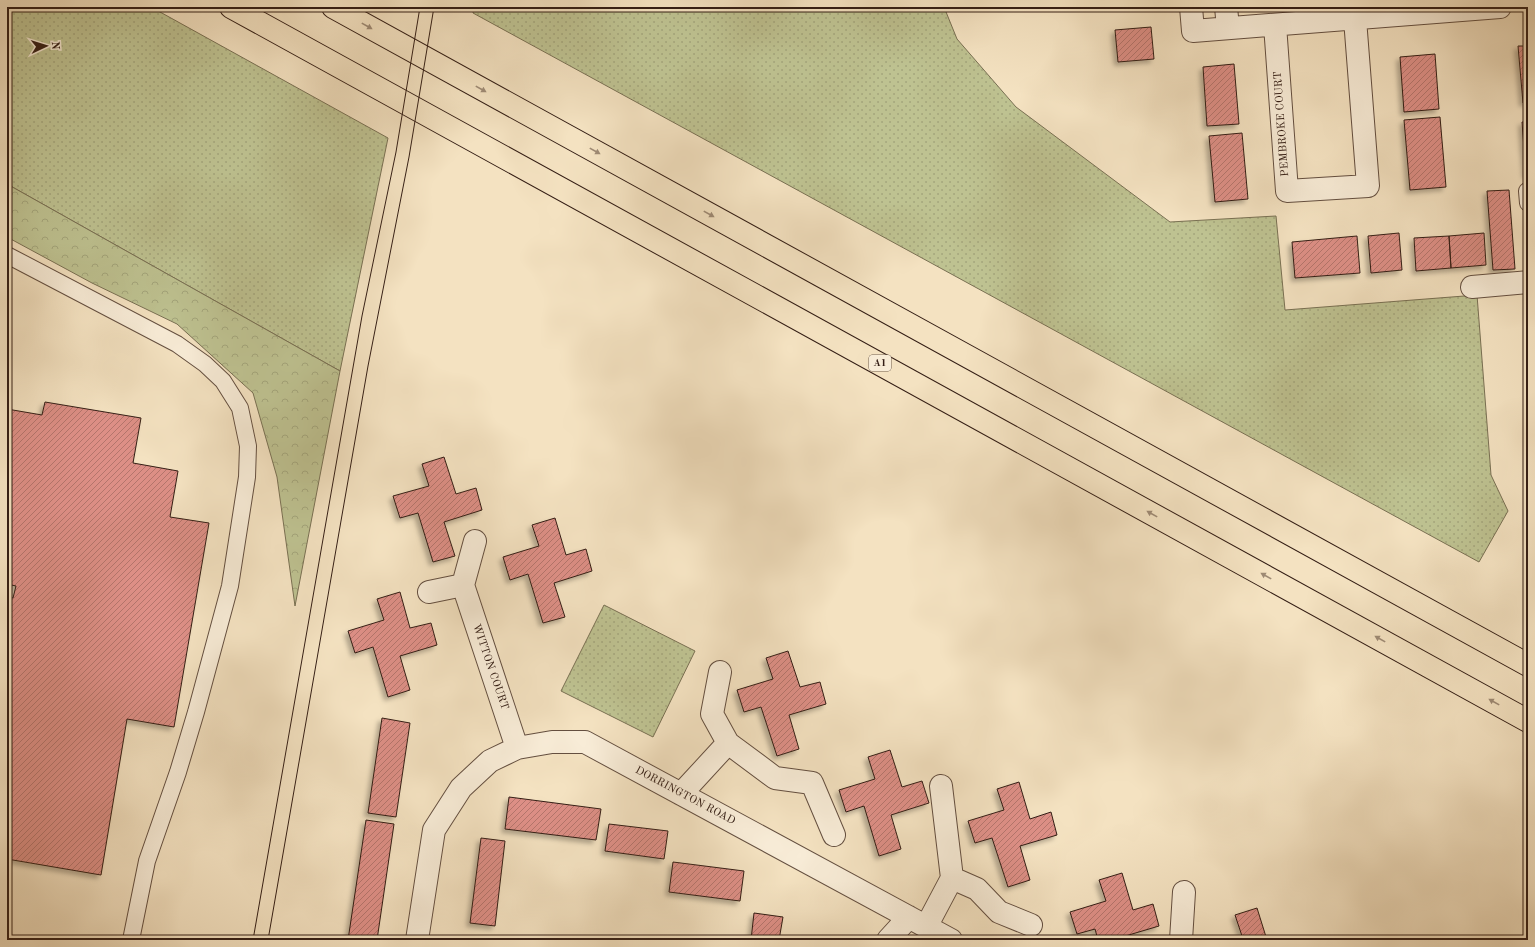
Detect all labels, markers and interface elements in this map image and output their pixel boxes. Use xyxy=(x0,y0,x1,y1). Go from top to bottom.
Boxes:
one-way arrow xyxy=(362,22,373,29)
north arrow xyxy=(26,26,66,66)
text: N xyxy=(49,41,60,51)
street label: PEMBROKE COURT xyxy=(1273,71,1291,177)
one-way arrow xyxy=(475,85,487,92)
one-way arrow xyxy=(589,148,601,155)
one-way arrow xyxy=(703,211,715,217)
road number: A1 xyxy=(869,355,891,371)
one-way arrow xyxy=(1146,510,1158,517)
one-way arrow xyxy=(1260,573,1272,580)
street label: WITTON COURT xyxy=(470,623,510,712)
one-way arrow xyxy=(1374,636,1386,642)
one-way arrow xyxy=(1488,698,1500,705)
street label: DORRINGTON ROAD xyxy=(633,765,737,827)

